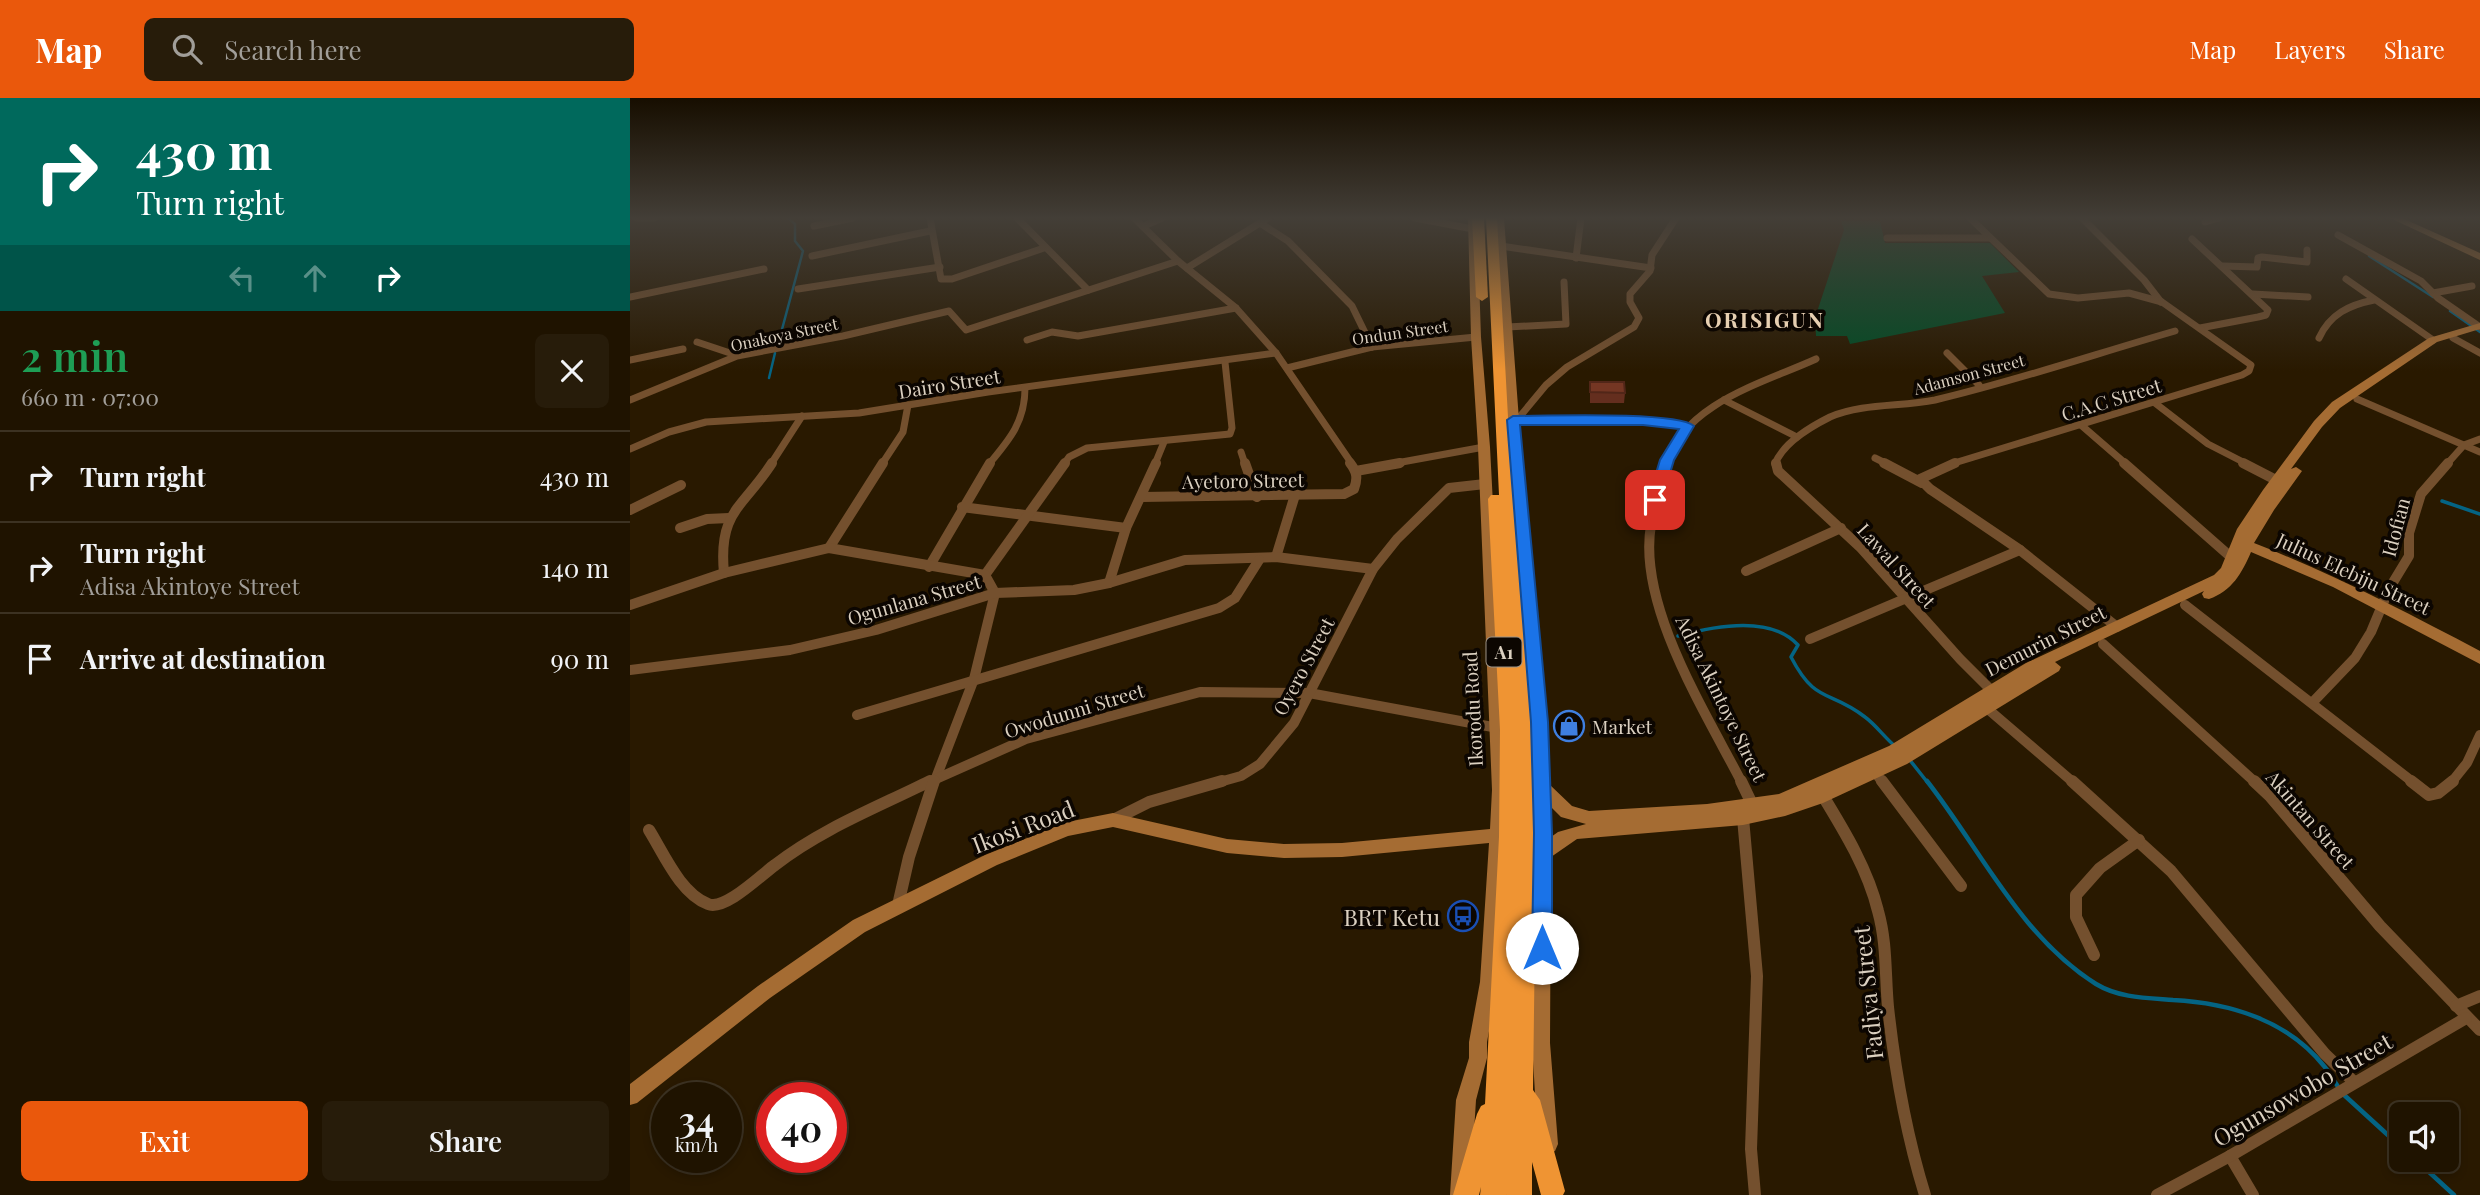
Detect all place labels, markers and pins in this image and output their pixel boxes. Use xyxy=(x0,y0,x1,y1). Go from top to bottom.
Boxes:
pin xyxy=(1625,470,1685,530)
shop icon: Market xyxy=(1552,709,1586,743)
place label: Market xyxy=(1592,713,1653,739)
bus stop icon: BRT Ketu xyxy=(1446,899,1480,933)
place label: BRT Ketu xyxy=(1343,901,1440,932)

